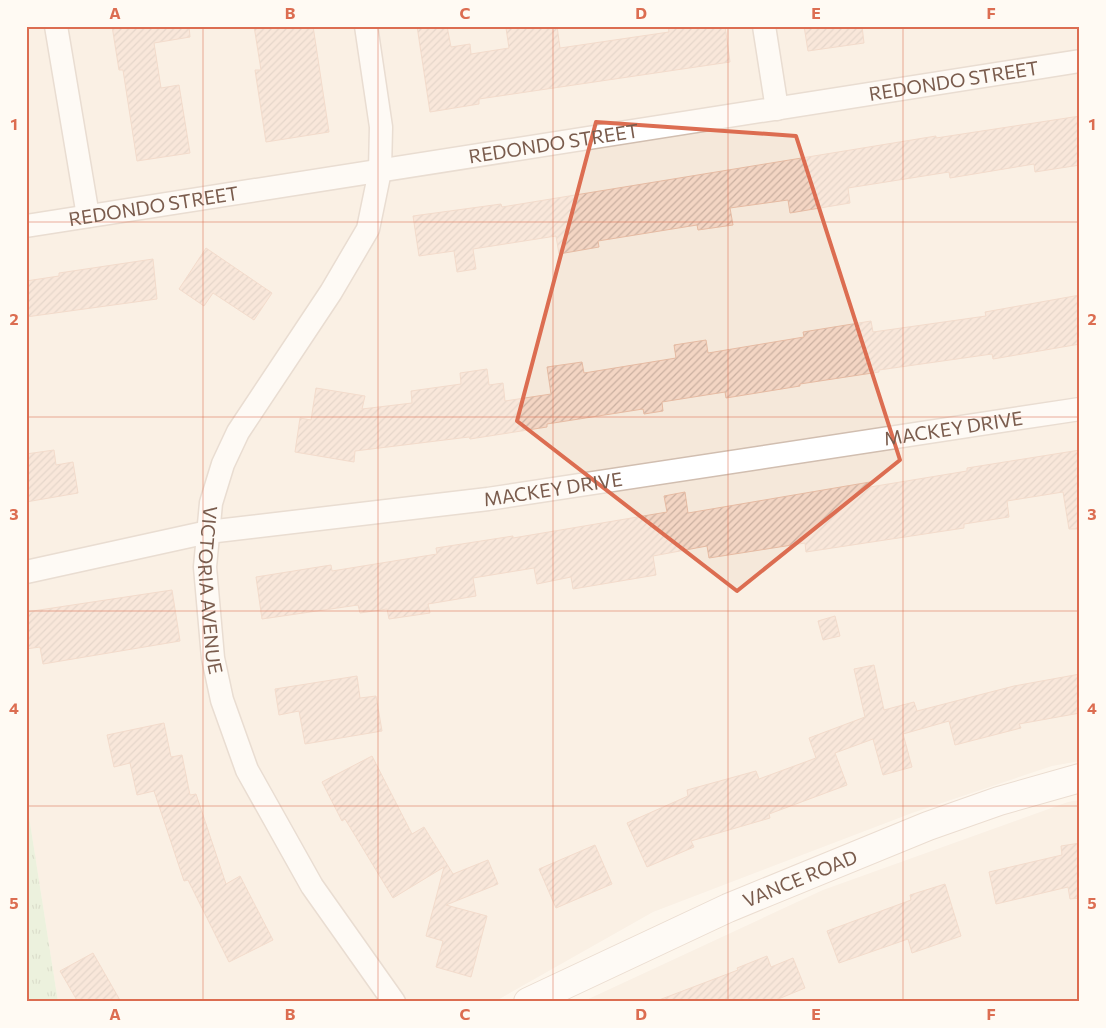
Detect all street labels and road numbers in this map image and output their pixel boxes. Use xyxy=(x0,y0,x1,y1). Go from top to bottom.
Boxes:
street label: REDONDO STREET xyxy=(867,56,1040,105)
street label: REDONDO STREET xyxy=(467,118,640,168)
street label: REDONDO STREET xyxy=(67,181,240,230)
street label: MACKEY DRIVE xyxy=(882,406,1024,450)
street label: MACKEY DRIVE xyxy=(482,467,624,511)
street label: VICTORIA AVENUE xyxy=(194,505,228,676)
street label: VANCE ROAD xyxy=(739,844,861,912)

